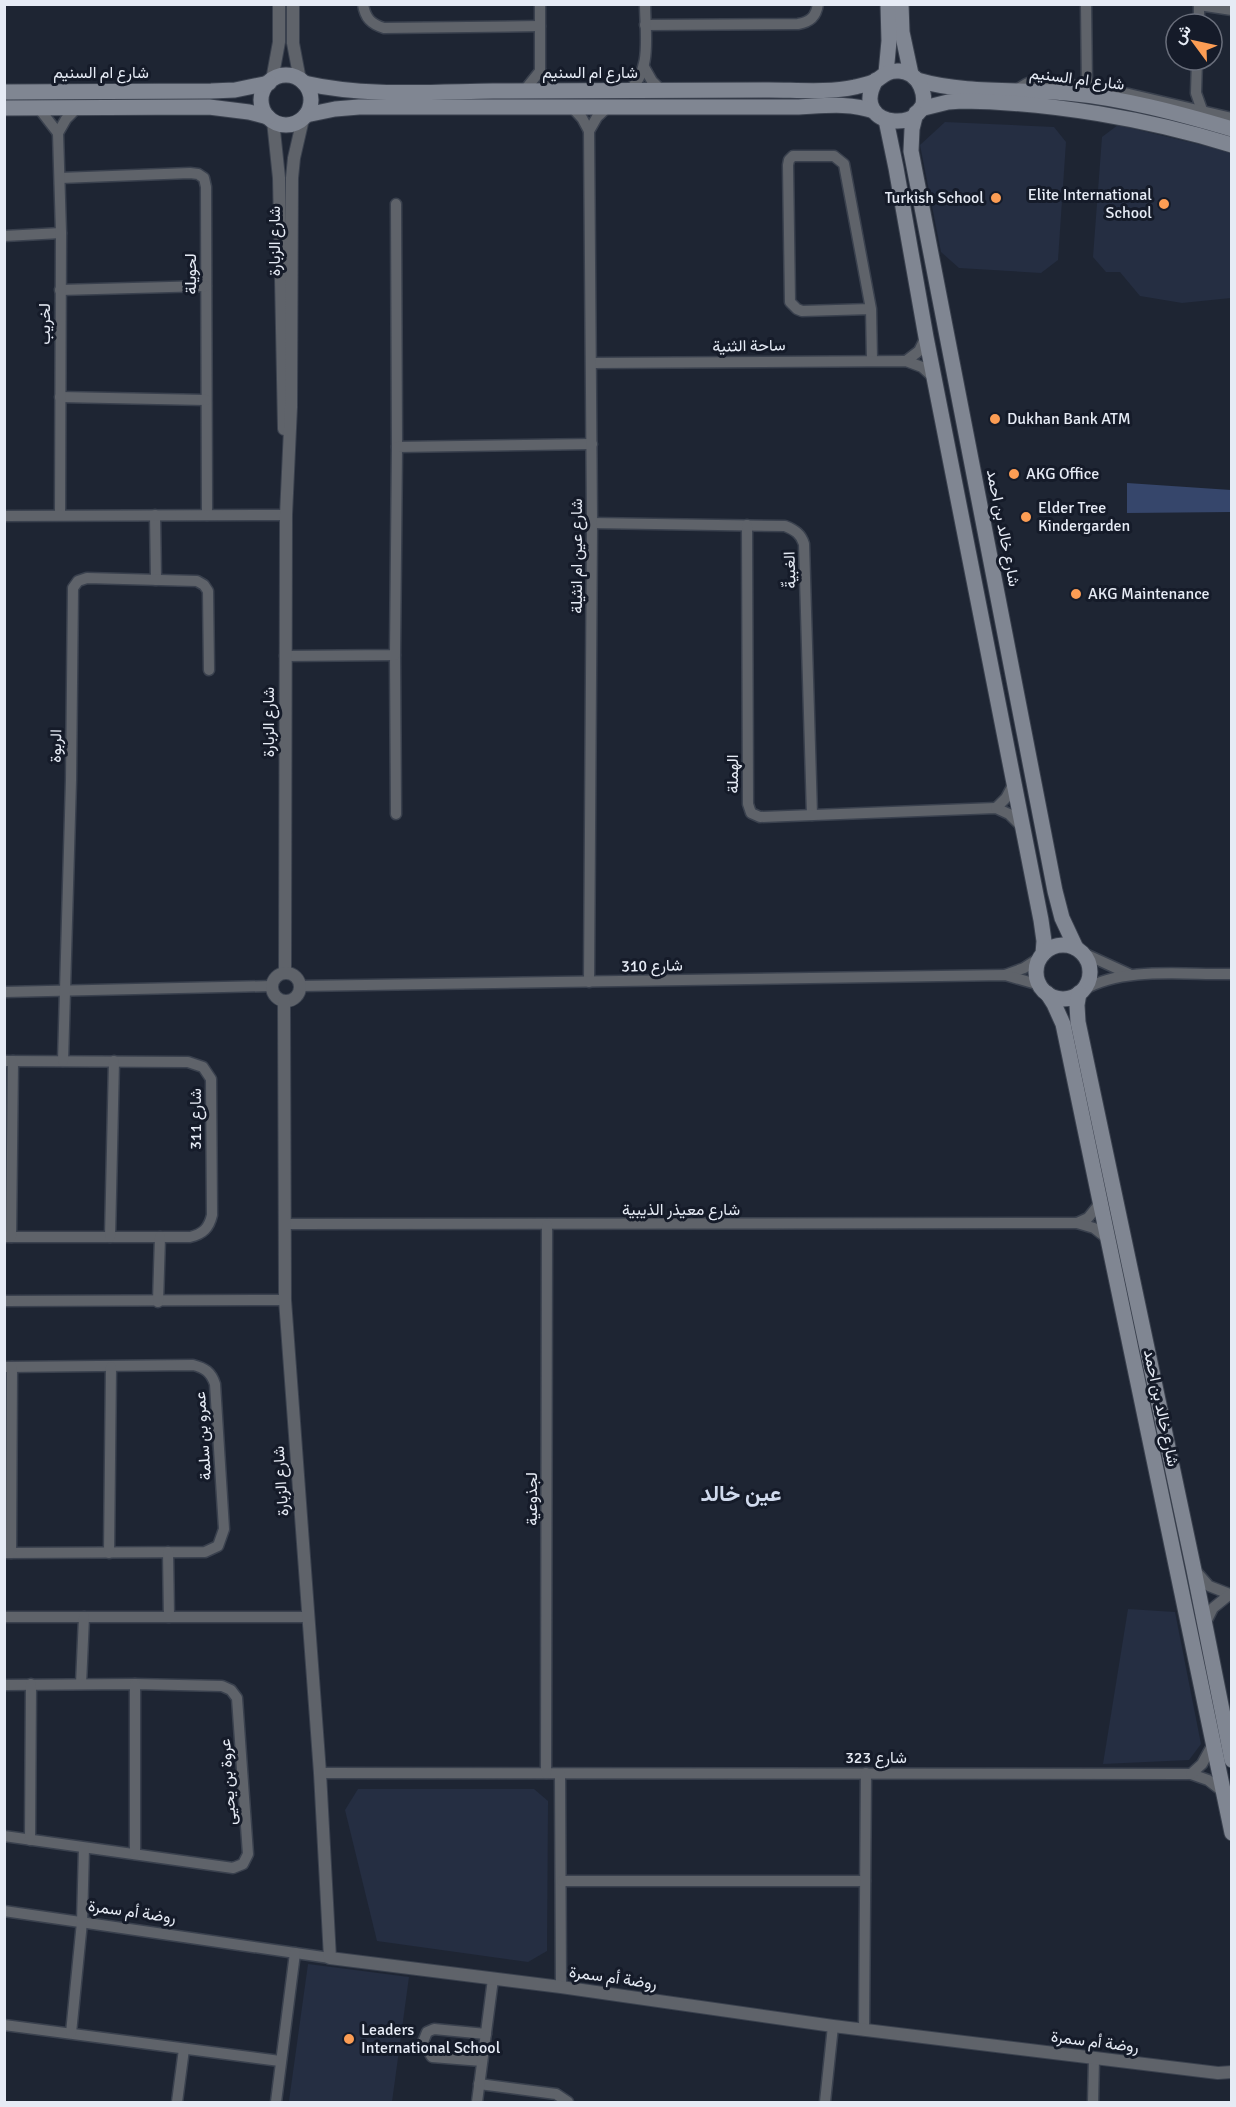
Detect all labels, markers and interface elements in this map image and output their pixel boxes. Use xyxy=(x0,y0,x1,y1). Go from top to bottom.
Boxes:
north arrow xyxy=(1164,12,1224,72)
text: ش xyxy=(1169,21,1196,48)
street label: شارع ام السنيم xyxy=(53,63,149,84)
street label: شارع ام السنيم xyxy=(542,63,638,84)
street label: شارع ام السنيم xyxy=(1028,63,1126,96)
place label: Elite International School xyxy=(1028,185,1152,223)
place label: Turkish School xyxy=(885,188,984,208)
marker: Turkish School xyxy=(989,191,1003,205)
marker: Elite International School xyxy=(1157,197,1171,211)
street label: شارع الزبارة xyxy=(265,206,286,276)
street label: لحويلة xyxy=(181,254,201,295)
street label: لخريب xyxy=(35,303,55,345)
street label: ساحة الثنية xyxy=(712,335,786,357)
place label: Dukhan Bank ATM xyxy=(1007,409,1131,429)
marker: Dukhan Bank ATM xyxy=(988,412,1002,426)
place label: AKG Office xyxy=(1026,464,1099,484)
marker: AKG Office xyxy=(1007,467,1021,481)
street label: شارع خالد بن احمد xyxy=(981,468,1024,589)
street label: شارع عين ام انثيلة xyxy=(567,498,588,614)
place label: Elder Tree Kindergarden xyxy=(1038,498,1130,536)
marker: Elder Tree Kindergarden xyxy=(1019,510,1033,524)
street label: الغبيةّ xyxy=(779,551,801,589)
place label: AKG Maintenance xyxy=(1088,584,1210,604)
marker: AKG Maintenance xyxy=(1069,587,1083,601)
street label: شارع الزبارة xyxy=(259,687,280,757)
street label: الربوة xyxy=(46,729,66,763)
street label: الهملة xyxy=(723,755,743,793)
street label: شارع 310 xyxy=(621,955,683,978)
street label: شارع 311 xyxy=(186,1088,207,1150)
street label: شارع معيذر الذيبية xyxy=(622,1200,740,1221)
street label: شارع خالد بن احمد xyxy=(1138,1348,1183,1469)
street label: عمرو بن سلمة xyxy=(190,1391,216,1481)
street label: شارع الزبارة xyxy=(269,1445,294,1517)
street label: لجذوعية xyxy=(522,1472,542,1526)
district label: عين خالد xyxy=(701,1480,781,1507)
street label: عروة بن يحيى xyxy=(215,1738,241,1826)
street label: شارع 323 xyxy=(845,1748,907,1769)
street label: روضة أم سمرة xyxy=(87,1896,177,1928)
street label: روضة أم سمرة xyxy=(568,1962,658,1994)
place label: Leaders International School xyxy=(361,2020,501,2058)
street label: روضة أم سمرة xyxy=(1050,2027,1140,2057)
marker: Leaders International School xyxy=(342,2032,356,2046)

